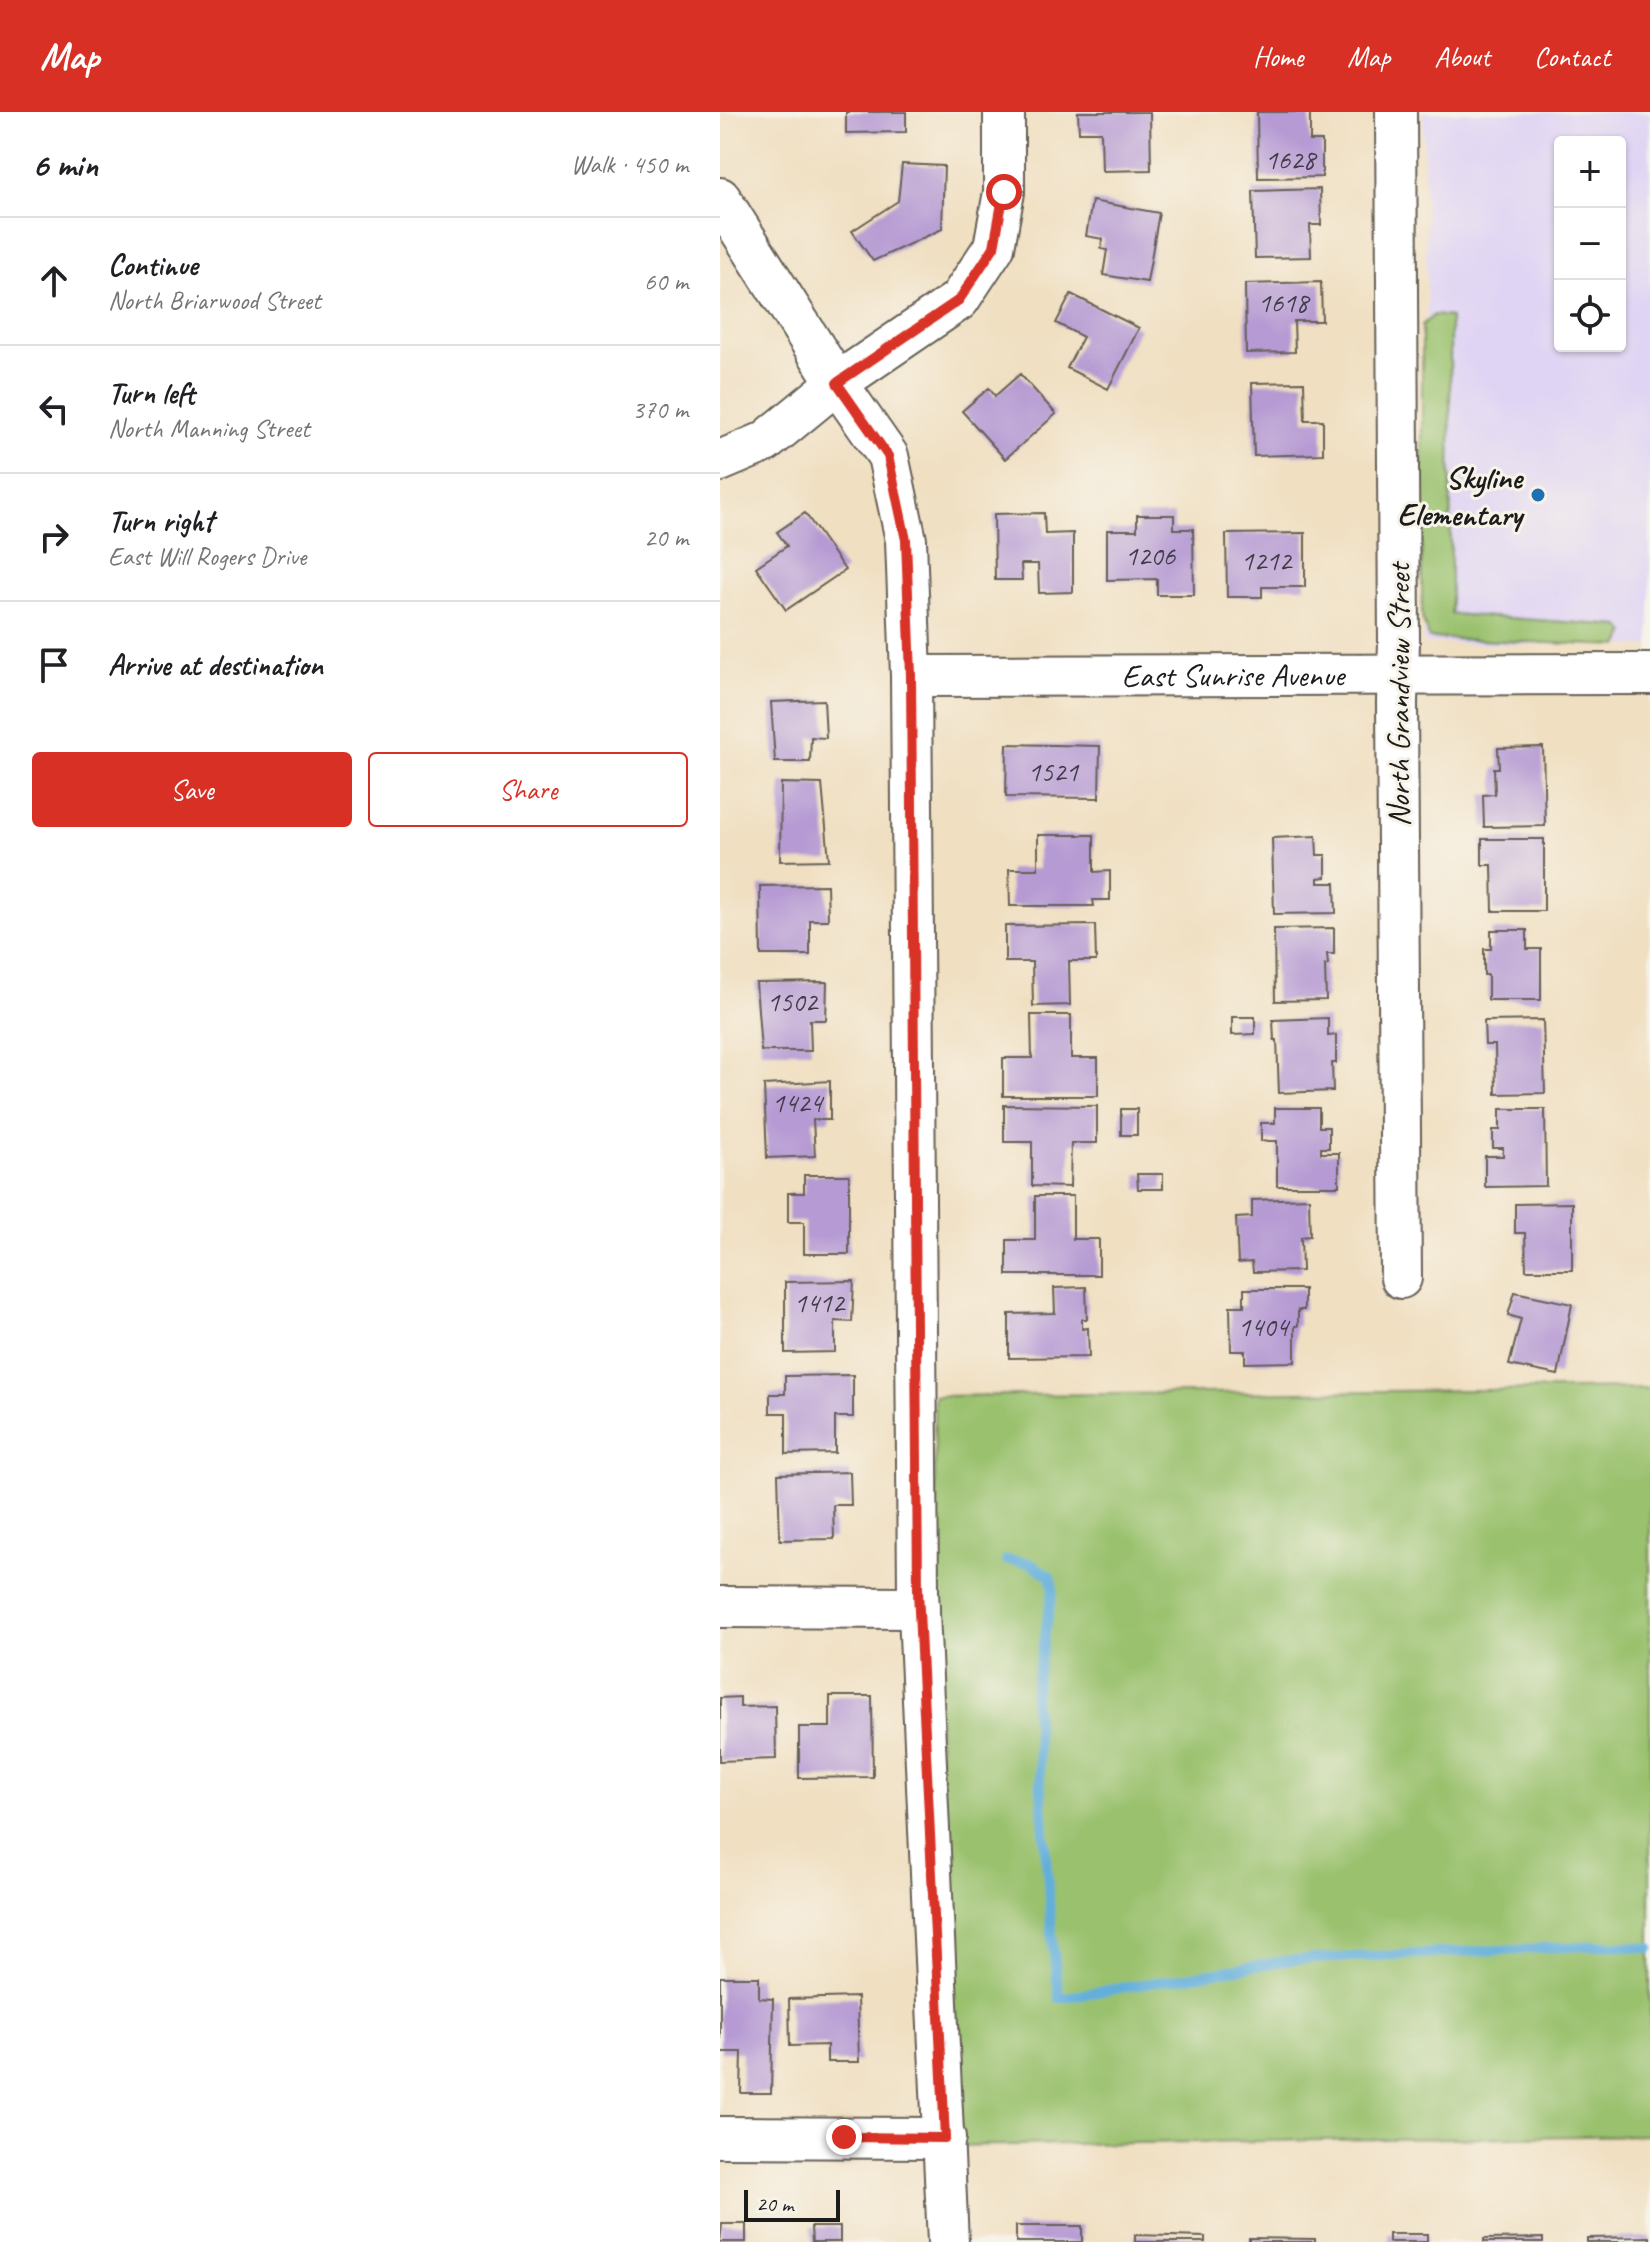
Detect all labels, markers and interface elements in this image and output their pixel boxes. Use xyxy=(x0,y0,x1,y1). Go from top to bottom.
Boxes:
text: Map xyxy=(40,33,99,80)
text: Home xyxy=(1253,39,1303,74)
text: Map xyxy=(1347,39,1390,74)
text: About xyxy=(1434,39,1490,74)
text: Contact xyxy=(1534,39,1610,74)
map controls xyxy=(1554,136,1626,352)
button: + xyxy=(1554,136,1626,208)
house number: 1628 xyxy=(1265,142,1318,177)
text: 6 min xyxy=(32,143,98,186)
text: Walk · 450 m xyxy=(571,148,688,181)
route start xyxy=(986,174,1022,210)
button: − xyxy=(1554,208,1626,280)
text: Continue xyxy=(108,246,198,284)
icon: ahead xyxy=(32,259,76,303)
text: 60 m xyxy=(644,265,688,298)
button: locate xyxy=(1554,280,1626,352)
text: North Briarwood Street xyxy=(108,284,321,317)
house number: 1618 xyxy=(1258,285,1311,320)
text: Turn left xyxy=(108,374,195,412)
icon: left xyxy=(32,387,76,431)
text: 370 m xyxy=(632,393,688,426)
text: North Manning Street xyxy=(108,412,310,445)
place label: Skyline Elementary xyxy=(1397,457,1525,535)
marker: Skyline Elementary xyxy=(1529,486,1547,504)
text: Turn right xyxy=(108,502,213,540)
icon: right xyxy=(32,515,76,559)
text: 20 m xyxy=(644,521,688,554)
house number: 1206 xyxy=(1125,538,1177,573)
text: East Will Rogers Drive xyxy=(108,540,306,573)
house number: 1212 xyxy=(1241,543,1294,578)
street label: North Grandview Street xyxy=(1378,560,1419,827)
icon: arrive xyxy=(32,643,76,687)
text: Arrive at destination xyxy=(108,646,323,684)
street label: East Sunrise Avenue xyxy=(1122,655,1347,696)
button: Save xyxy=(32,752,352,827)
button: Share xyxy=(368,752,688,827)
house number: 1521 xyxy=(1028,754,1080,789)
house number: 1502 xyxy=(767,984,820,1019)
house number: 1424 xyxy=(772,1085,825,1120)
house number: 1412 xyxy=(794,1285,847,1320)
house number: 1404 xyxy=(1238,1309,1291,1344)
route end xyxy=(826,2119,862,2155)
scale bar xyxy=(744,2186,840,2222)
text: 20 m xyxy=(756,2190,793,2218)

